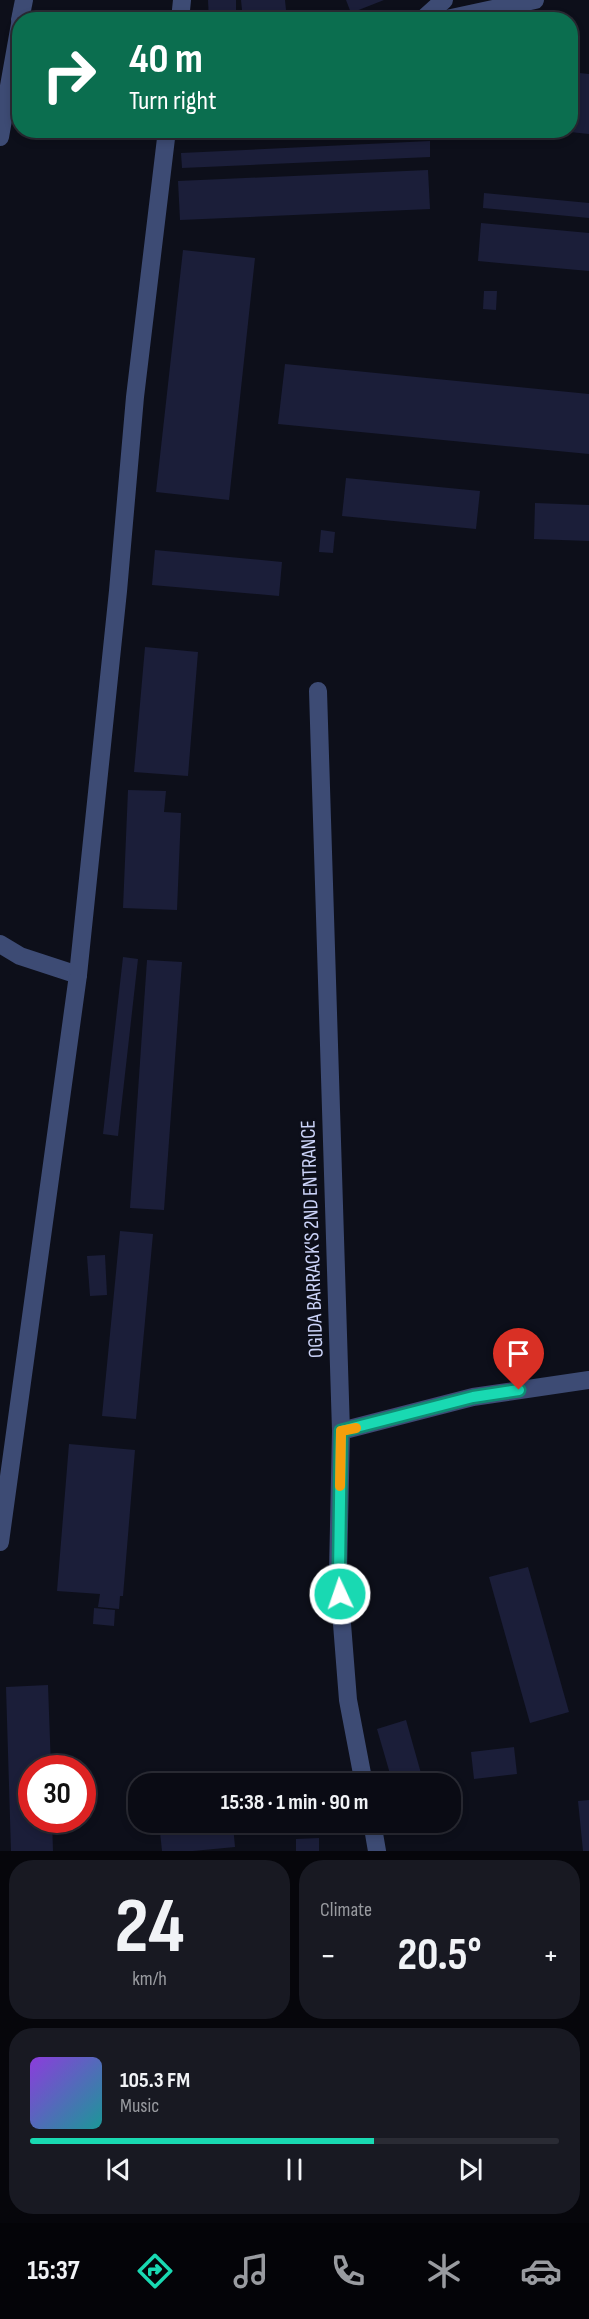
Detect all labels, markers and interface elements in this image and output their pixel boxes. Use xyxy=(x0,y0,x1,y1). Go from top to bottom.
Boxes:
text: 40 m xyxy=(129,34,203,85)
icon: right xyxy=(30,36,108,114)
text: Turn right xyxy=(129,85,216,117)
street label: OGIDA BARRACK'S 2ND ENTRANCE xyxy=(295,1120,329,1358)
pin xyxy=(493,1328,544,1390)
icon: arrive xyxy=(502,1337,535,1370)
position arrow xyxy=(308,1562,372,1626)
speed limit sign: 30 xyxy=(18,1755,96,1833)
text: 15:38 · 1 min · 90 m xyxy=(221,1789,368,1816)
text: 24 xyxy=(114,1881,185,1974)
text: Climate xyxy=(320,1898,372,1922)
text: 20.5° xyxy=(397,1928,482,1983)
text: − xyxy=(320,1936,336,1976)
text: + xyxy=(543,1936,559,1976)
text: km/h xyxy=(132,1967,167,1991)
text: 105.3 FM xyxy=(120,2067,190,2094)
text: Music xyxy=(120,2094,159,2118)
icon: previous xyxy=(102,2153,135,2186)
icon: pause xyxy=(278,2153,311,2186)
icon: next xyxy=(454,2153,487,2186)
icon: directions xyxy=(134,2250,176,2292)
icon: music xyxy=(230,2250,272,2292)
icon: phone xyxy=(327,2250,369,2292)
icon: climate xyxy=(423,2250,465,2292)
icon: car xyxy=(520,2250,562,2292)
text: 15:37 xyxy=(27,2255,80,2287)

